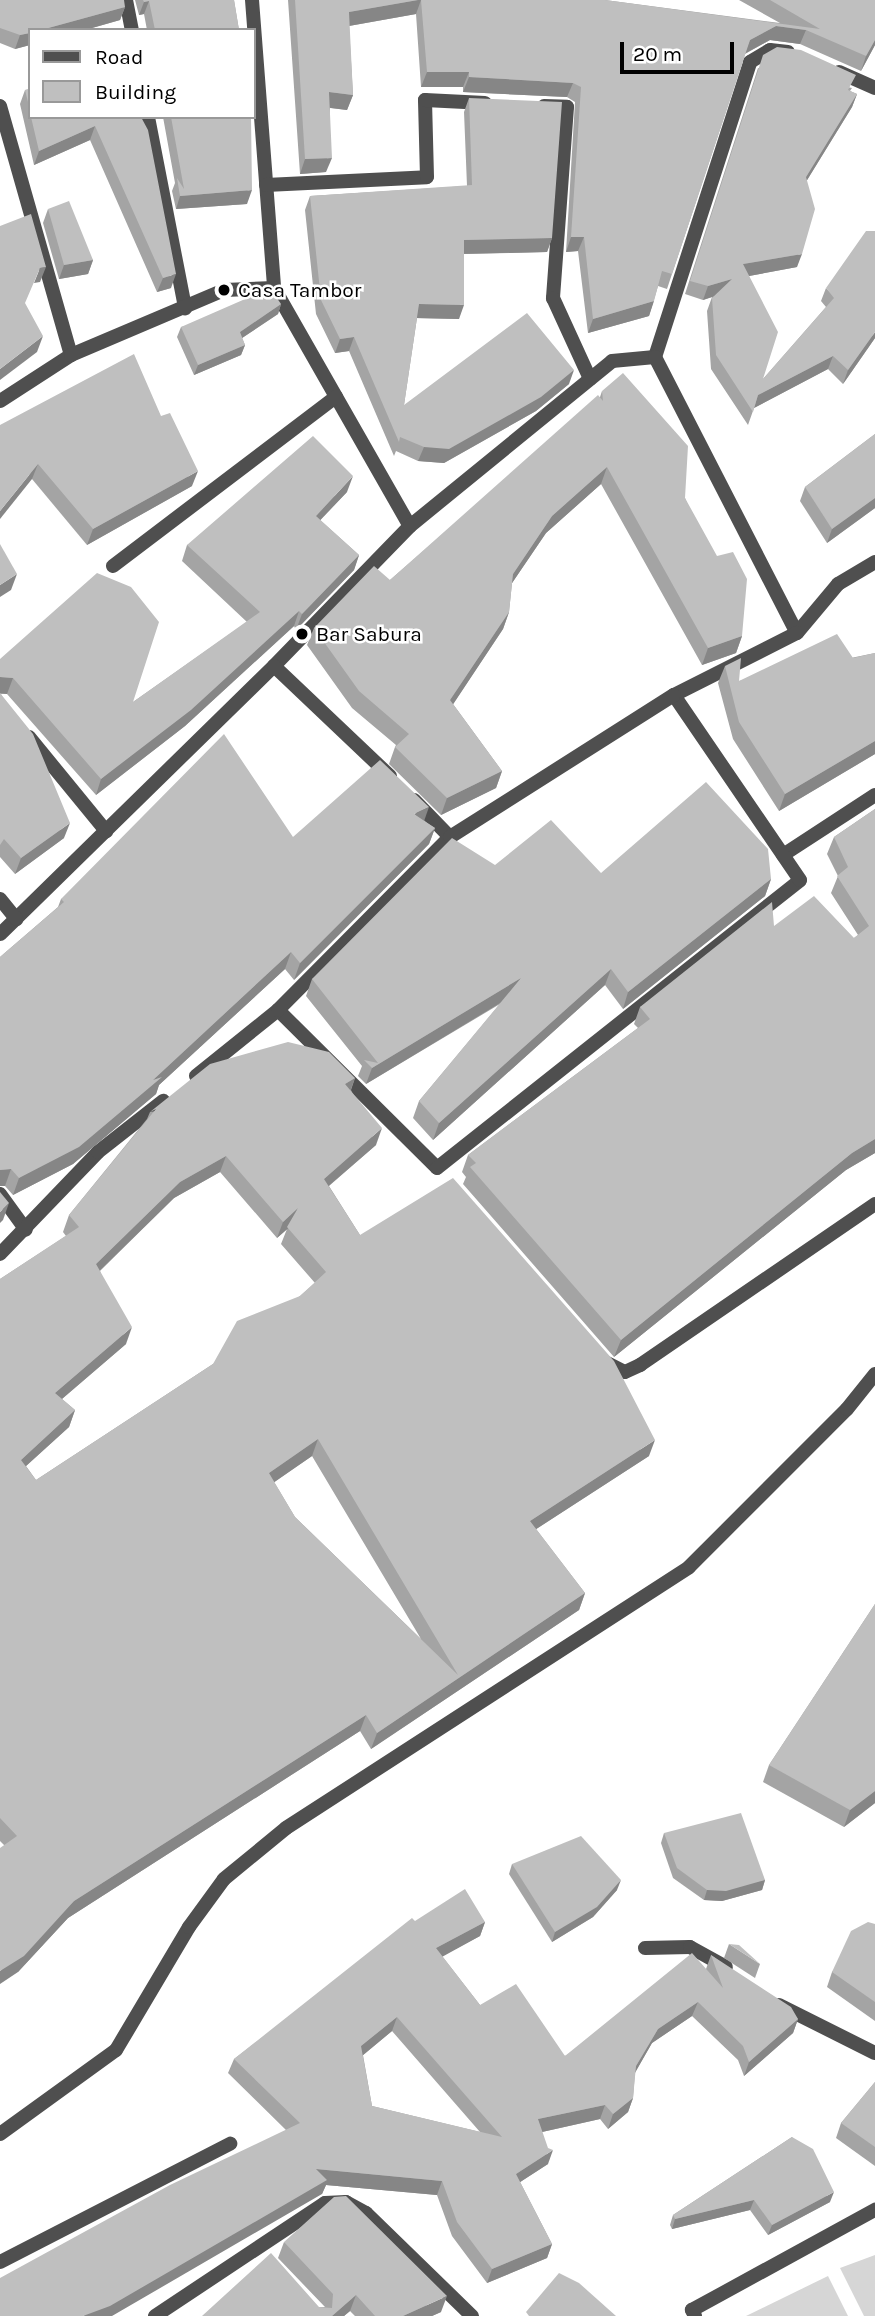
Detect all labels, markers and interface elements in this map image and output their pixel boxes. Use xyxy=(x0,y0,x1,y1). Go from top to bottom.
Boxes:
legend xyxy=(28,28,256,119)
scale bar xyxy=(623,28,737,72)
text: 20 m xyxy=(633,42,682,66)
text: Road xyxy=(95,45,143,69)
text: Building xyxy=(95,80,176,104)
place label: Casa Tambor xyxy=(238,277,361,303)
marker: Casa Tambor xyxy=(216,282,232,298)
place label: Bar Sabura xyxy=(316,621,422,647)
marker: Bar Sabura xyxy=(294,626,310,642)

